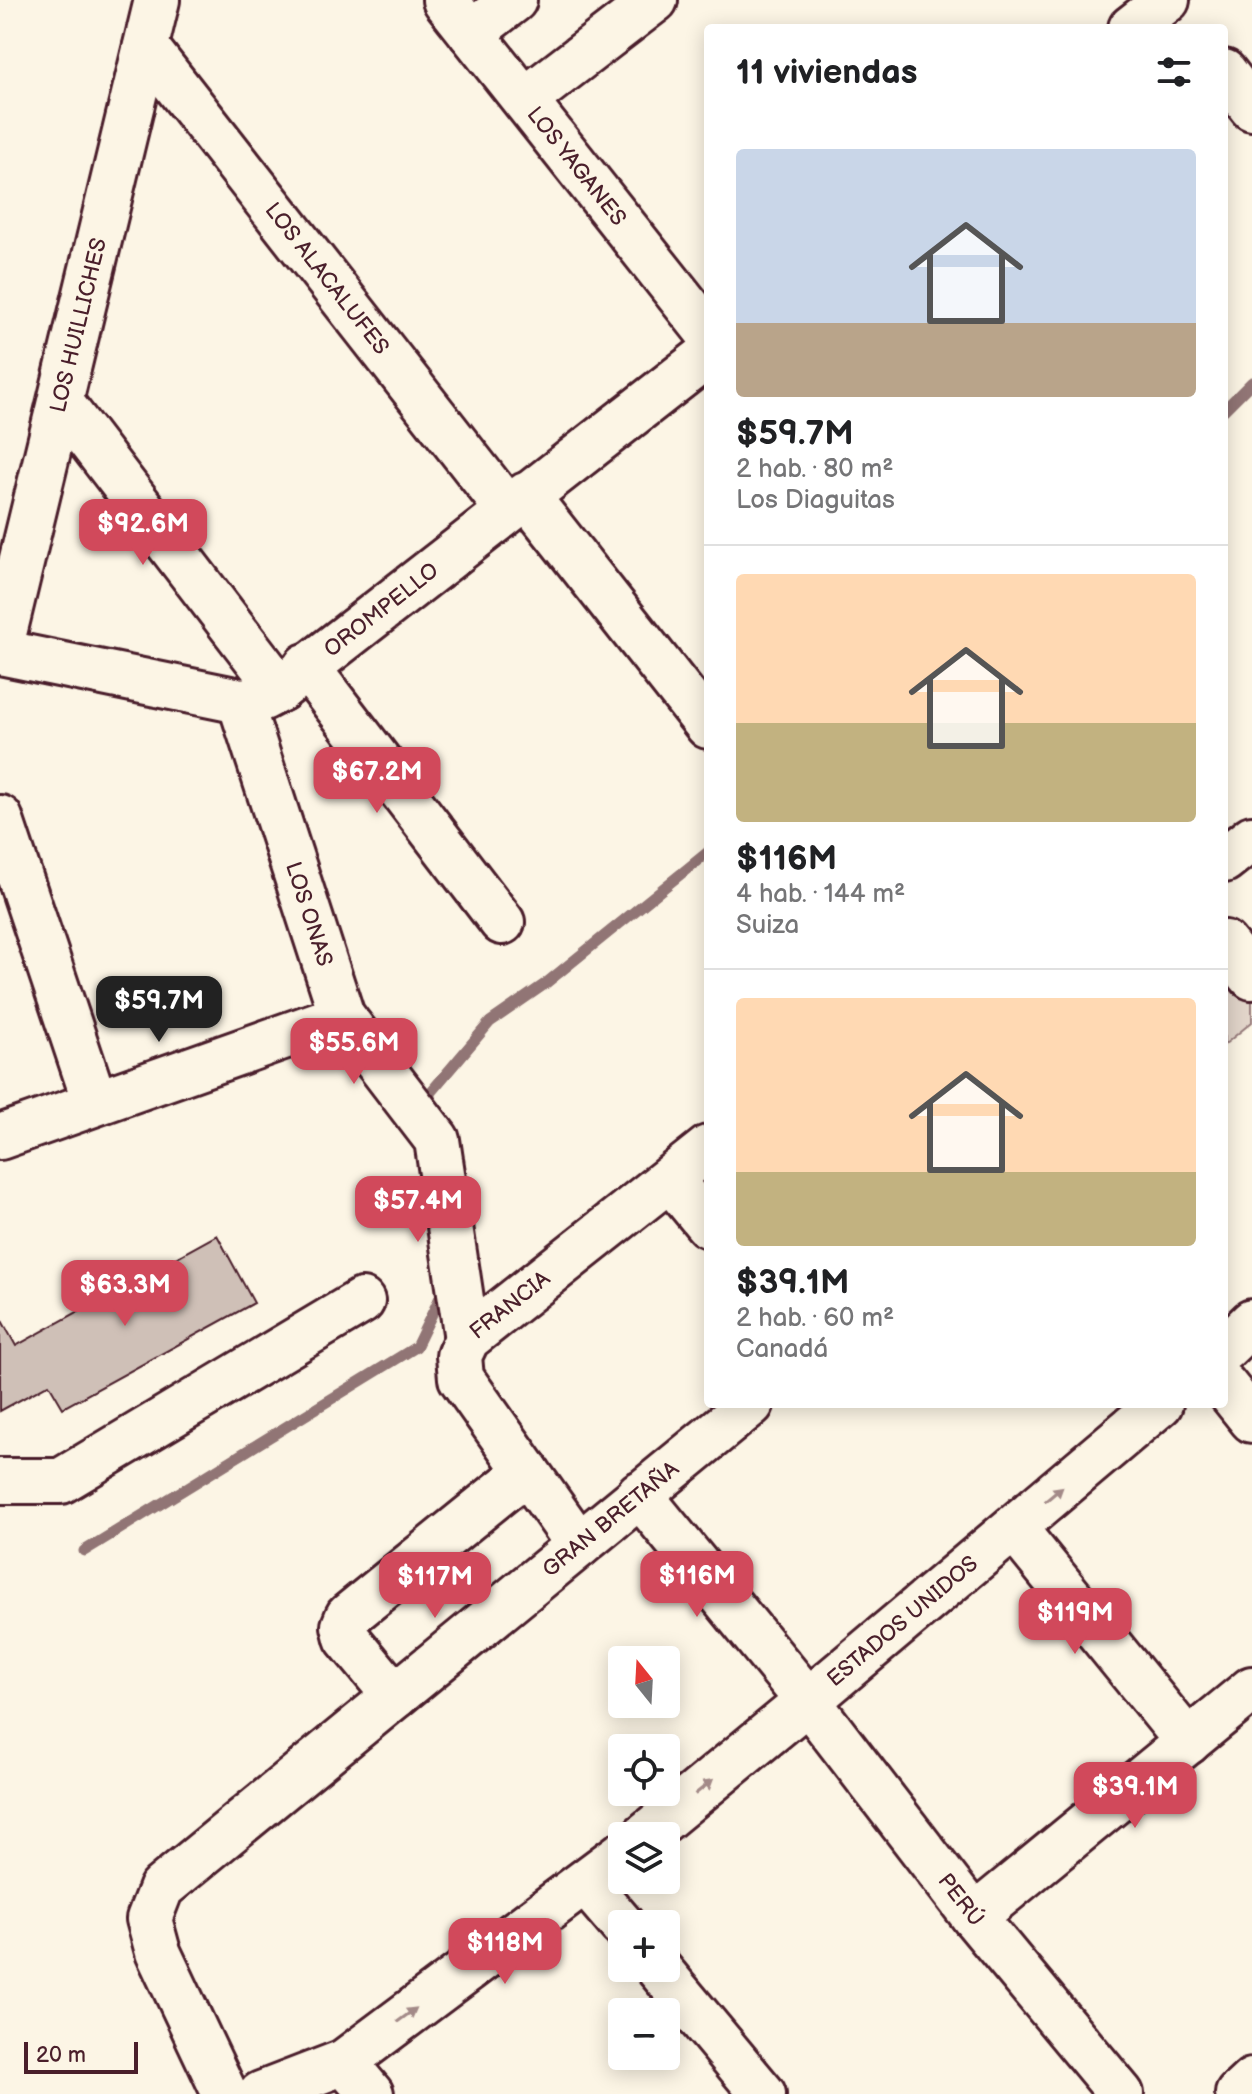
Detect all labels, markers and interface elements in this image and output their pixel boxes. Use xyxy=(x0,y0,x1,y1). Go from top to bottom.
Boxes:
icon: filters xyxy=(1152,50,1196,94)
text: 11 viviendas xyxy=(736,52,917,93)
street label: LOS YAGANES xyxy=(521,101,632,231)
street label: LOS ALACALUFES xyxy=(259,197,395,360)
icon: home xyxy=(894,201,1038,345)
street label: LOS HUILLICHES xyxy=(44,235,113,415)
text: $59.7M xyxy=(736,413,854,454)
text: 2 hab. · 80 m² xyxy=(736,454,893,485)
text: Los Diaguitas xyxy=(736,485,895,516)
pin: $92.6M xyxy=(78,499,208,567)
text: $92.6M xyxy=(97,509,189,540)
street label: OROMPELLO xyxy=(319,557,444,663)
icon: home xyxy=(894,626,1038,770)
pin: $67.2M xyxy=(312,747,442,815)
text: $67.2M xyxy=(332,757,422,788)
text: $116M xyxy=(736,838,837,879)
street label: LOS ONAS xyxy=(280,859,338,970)
text: 4 hab. · 144 m² xyxy=(736,879,905,910)
text: Suiza xyxy=(736,910,799,941)
pin: $59.7M xyxy=(94,976,224,1044)
text: $59.7M xyxy=(114,986,204,1017)
pin: $55.6M xyxy=(289,1018,419,1086)
text: $55.6M xyxy=(308,1028,400,1059)
icon: home xyxy=(894,1050,1038,1194)
pin: $57.4M xyxy=(353,1176,483,1244)
text: $57.4M xyxy=(373,1186,463,1217)
pin: $63.3M xyxy=(60,1260,190,1328)
text: $39.1M xyxy=(736,1262,849,1303)
street label: FRANCIA xyxy=(464,1265,556,1345)
text: $63.3M xyxy=(79,1270,171,1301)
text: 2 hab. · 60 m² xyxy=(736,1303,894,1334)
text: Canadá xyxy=(736,1334,828,1365)
street label: GRAN BRETAÑA xyxy=(537,1455,685,1583)
one-way arrow xyxy=(1044,1486,1064,1503)
street label: ESTADOS UNIDOS xyxy=(822,1550,983,1693)
pin: $116M xyxy=(641,1551,753,1619)
pin: $117M xyxy=(379,1552,491,1620)
text: $116M xyxy=(658,1561,736,1592)
text: $117M xyxy=(397,1562,473,1593)
pin: $119M xyxy=(1019,1588,1131,1656)
text: $119M xyxy=(1037,1598,1113,1629)
north arrow xyxy=(608,1646,680,1718)
map controls xyxy=(608,1646,680,2070)
button: locate xyxy=(608,1734,680,1806)
pin: $39.1M xyxy=(1070,1762,1200,1830)
text: $39.1M xyxy=(1092,1772,1178,1803)
one-way arrow xyxy=(694,1779,714,1795)
button: layers xyxy=(608,1822,680,1894)
street label: PERÚ xyxy=(932,1868,990,1932)
button: + xyxy=(608,1910,680,1982)
pin: $118M xyxy=(449,1918,561,1986)
text: $118M xyxy=(466,1928,544,1959)
button: − xyxy=(608,1998,680,2070)
one-way arrow xyxy=(397,2008,417,2024)
scale bar xyxy=(24,2038,138,2074)
text: 20 m xyxy=(36,2042,86,2069)

